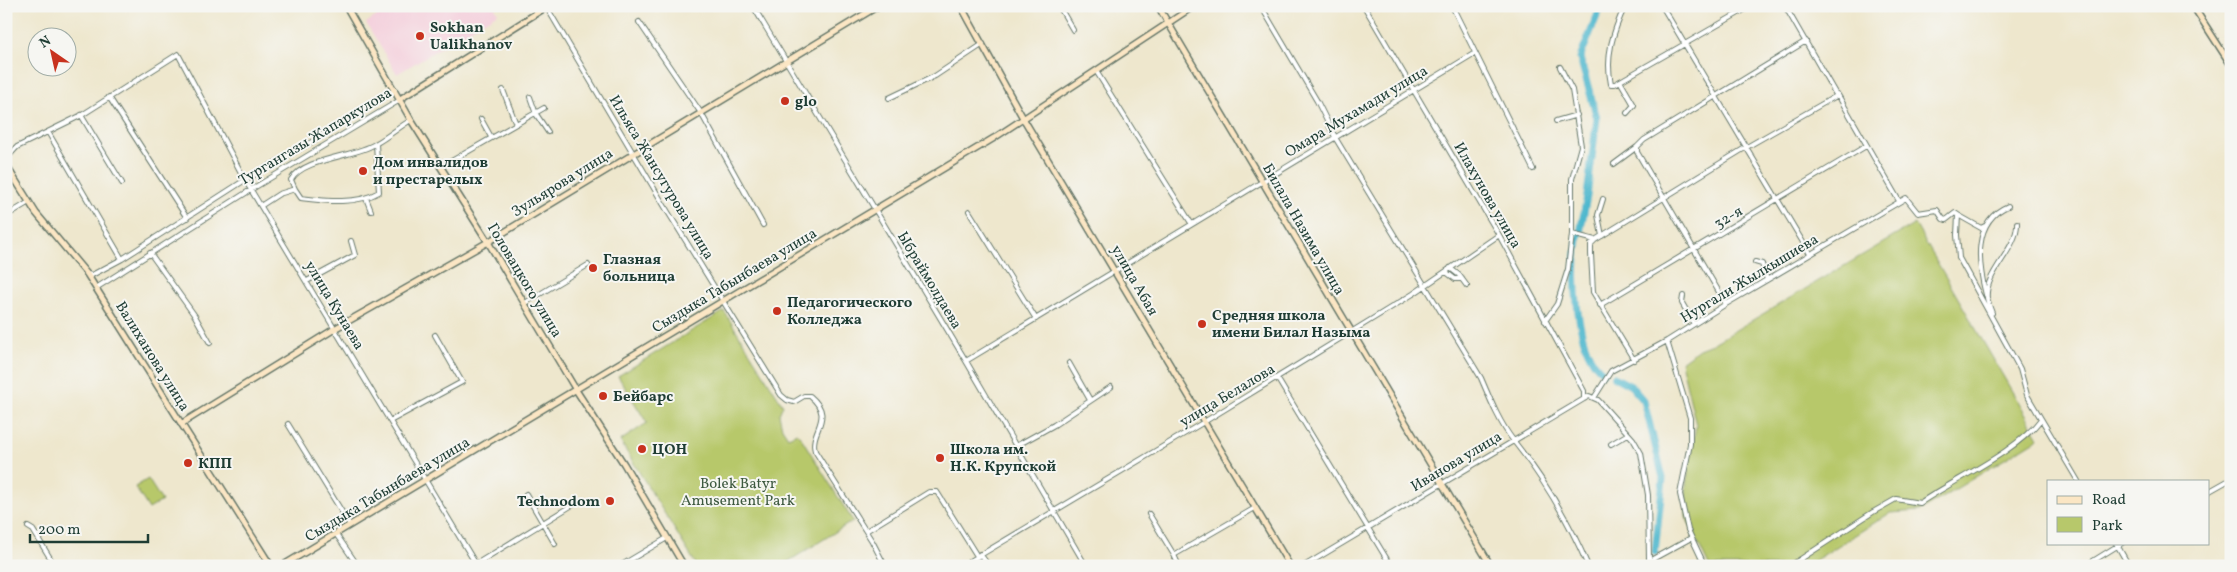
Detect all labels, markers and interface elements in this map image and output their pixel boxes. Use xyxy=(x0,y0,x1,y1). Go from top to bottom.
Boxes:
place label: Sokhan Ualikhanov xyxy=(430,18,513,56)
north arrow xyxy=(28,28,78,78)
marker: Sokhan Ualikhanov xyxy=(414,30,426,42)
text: N xyxy=(36,32,55,53)
street label: Омара Мухамади улица xyxy=(1281,61,1432,163)
street label: Тургангазы Жапаркулова xyxy=(235,83,396,191)
street label: Ильяса Жансугурова улица xyxy=(603,91,718,264)
place label: glo xyxy=(795,92,817,113)
marker: glo xyxy=(779,95,791,107)
street label: Илахунова улица xyxy=(1448,139,1526,253)
street label: Зульярова улица xyxy=(508,144,617,223)
place label: Дом инвалидов и престарелых xyxy=(373,153,488,191)
street label: Билала Назима улица xyxy=(1256,160,1349,300)
marker: Дом инвалидов и престарелых xyxy=(357,165,369,177)
street label: 32-я xyxy=(1711,202,1747,235)
street label: Головацкого улица xyxy=(481,220,566,342)
street label: Сыздыка Табынбаева улица xyxy=(648,224,821,339)
street label: Ыбраймолдаева xyxy=(891,228,966,334)
street label: Нургали Жылкышиева xyxy=(1677,230,1823,329)
street label: улица Абая xyxy=(1105,241,1163,320)
place label: Глазная больница xyxy=(603,250,675,288)
street label: улица Кунаева xyxy=(299,257,369,354)
marker: Глазная больница xyxy=(587,262,599,274)
place label: Педагогического Колледжа xyxy=(787,293,913,331)
street label: Валиханова улица xyxy=(109,298,194,416)
marker: Педагогического Колледжа xyxy=(771,305,783,317)
place label: Средняя школа имени Билал Назыма xyxy=(1212,306,1370,344)
marker: Средняя школа имени Билал Назыма xyxy=(1196,318,1208,330)
street label: улица Белалова xyxy=(1176,359,1279,433)
place label: Бейбарс xyxy=(613,387,673,408)
marker: Бейбарс xyxy=(597,390,609,402)
street label: Иванова улица xyxy=(1407,427,1506,498)
street label: Сыздыка Табынбаева улица xyxy=(301,433,474,548)
place label: ЦОН xyxy=(652,440,688,461)
place label: Школа им. Н.К. Крупской xyxy=(950,440,1057,478)
marker: ЦОН xyxy=(636,443,648,455)
marker: Школа им. Н.К. Крупской xyxy=(934,452,946,464)
place label: КПП xyxy=(198,454,232,475)
marker: КПП xyxy=(182,457,194,469)
park label: Bolek Batyr Amusement Park xyxy=(681,474,795,512)
legend xyxy=(2047,480,2210,544)
text: Road xyxy=(2092,490,2126,511)
place label: Technodom xyxy=(517,492,600,513)
marker: Technodom xyxy=(604,495,616,507)
scale bar xyxy=(30,512,148,544)
text: Park xyxy=(2092,516,2123,537)
text: 200 m xyxy=(38,520,81,541)

